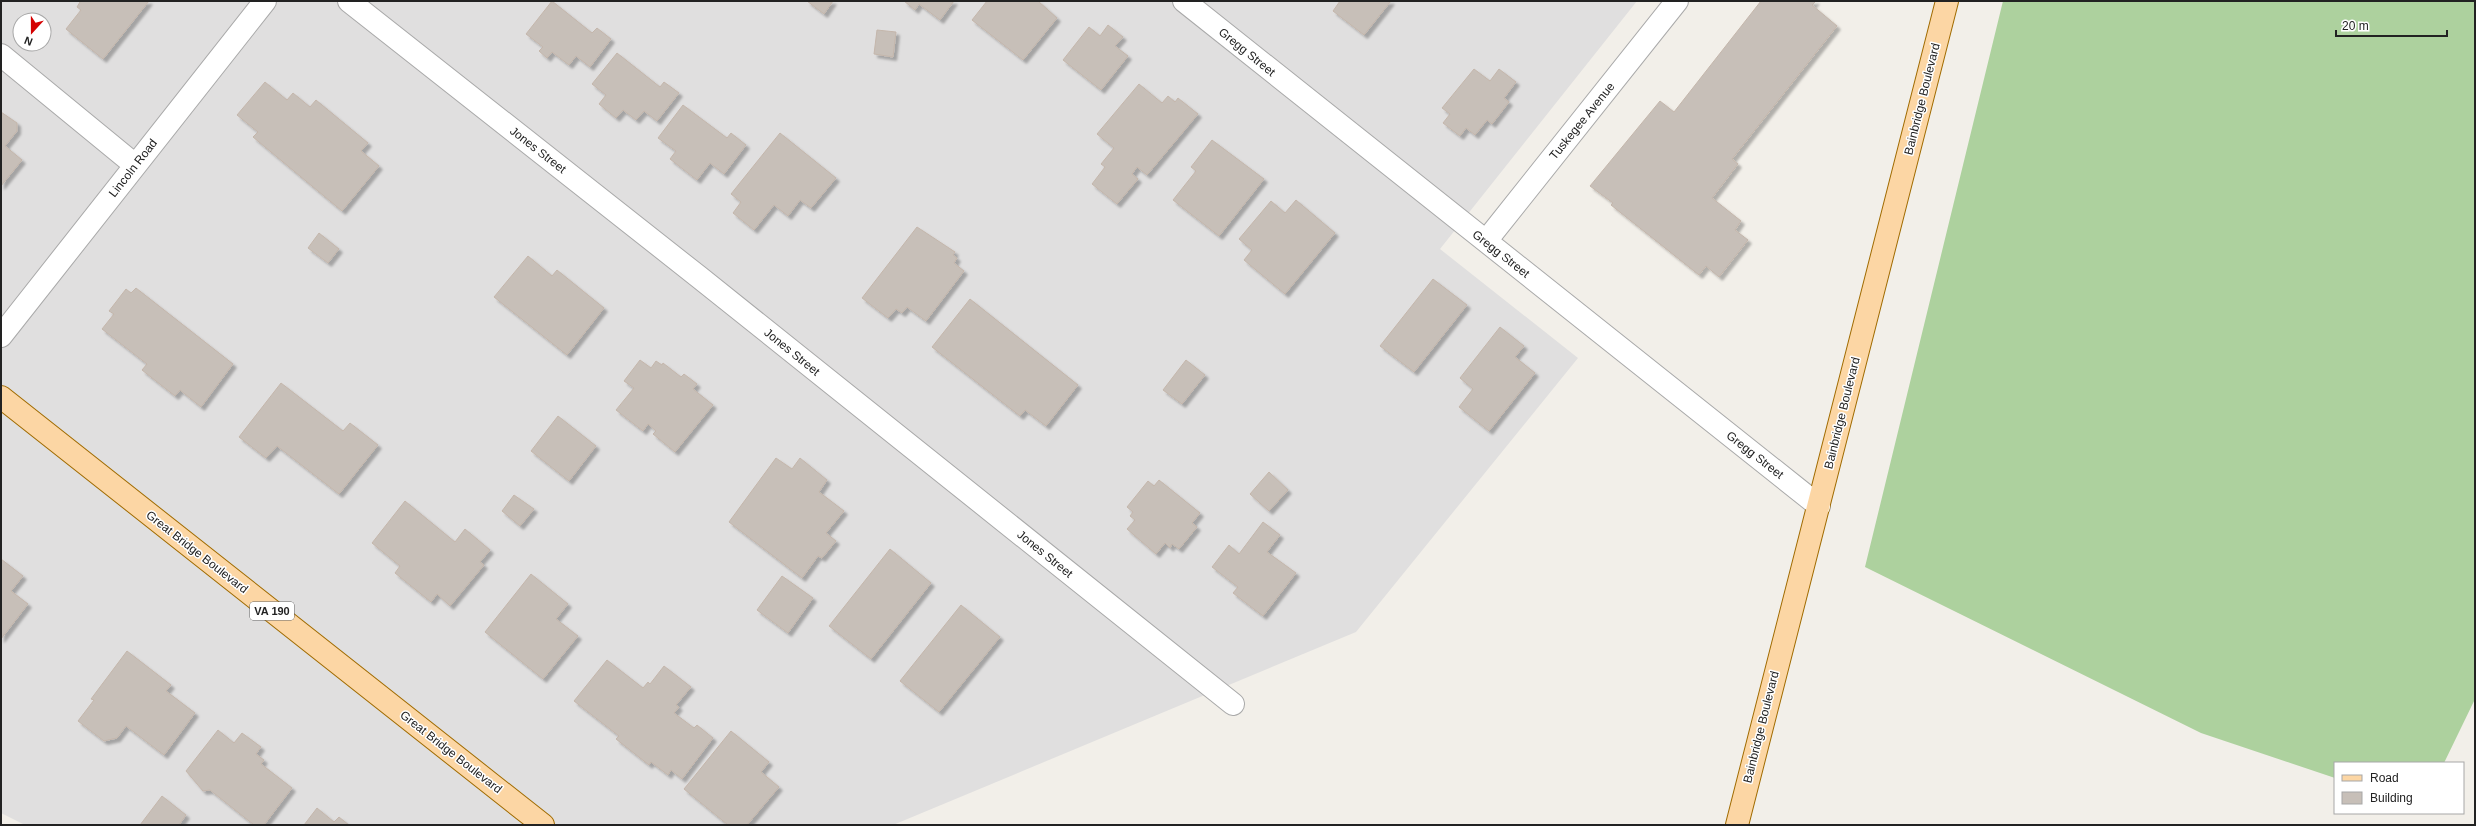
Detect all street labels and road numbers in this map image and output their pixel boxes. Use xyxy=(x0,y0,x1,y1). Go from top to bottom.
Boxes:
street label: Gregg Street xyxy=(1216,25,1279,79)
street label: Bainbridge Boulevard xyxy=(1901,42,1943,156)
street label: Tuskegee Avenue xyxy=(1547,79,1618,162)
street label: Jones Street xyxy=(507,124,569,177)
street label: Lincoln Road xyxy=(106,136,160,200)
street label: Gregg Street xyxy=(1470,227,1533,281)
street label: Jones Street xyxy=(761,325,823,379)
street label: Bainbridge Boulevard xyxy=(1821,356,1863,470)
street label: Gregg Street xyxy=(1724,428,1787,482)
street label: Great Bridge Boulevard xyxy=(143,508,251,596)
street label: Jones Street xyxy=(1014,527,1076,581)
road number: VA 190 xyxy=(250,602,294,620)
street label: Bainbridge Boulevard xyxy=(1740,670,1782,784)
street label: Great Bridge Boulevard xyxy=(397,708,505,796)

